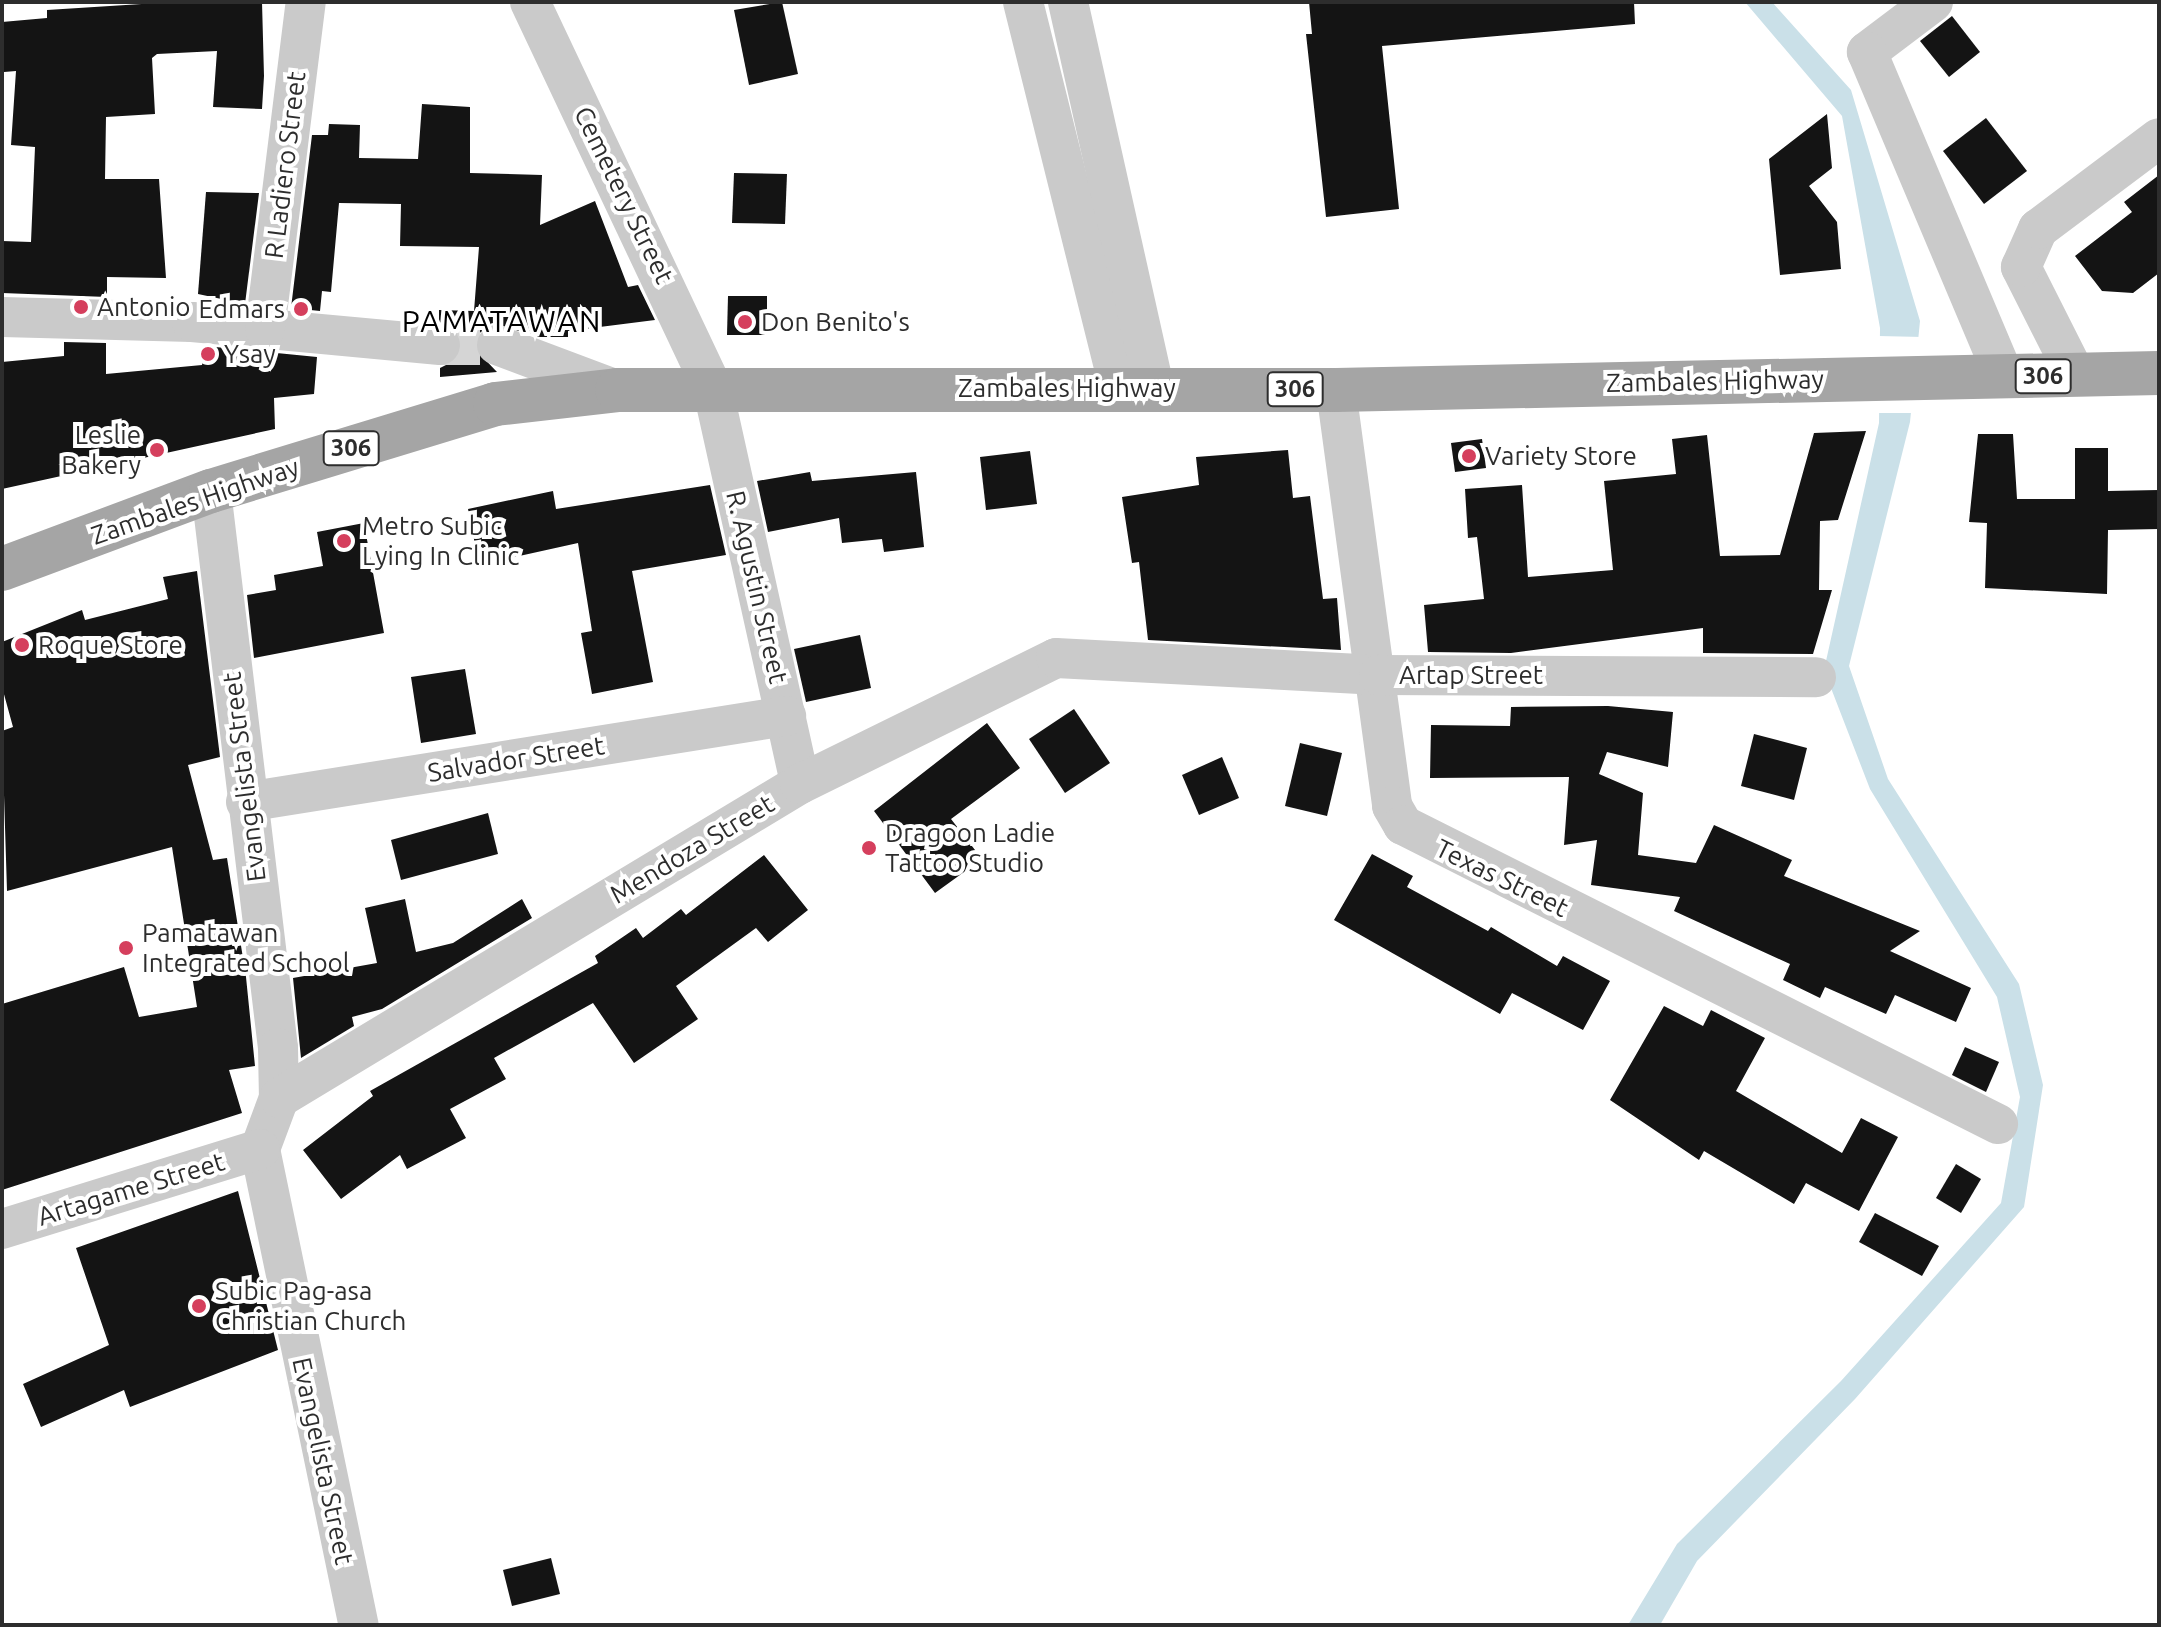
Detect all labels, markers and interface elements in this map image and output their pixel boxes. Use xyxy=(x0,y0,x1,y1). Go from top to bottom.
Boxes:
street label: R Ladiero Street xyxy=(258,70,312,260)
street label: Cemetery Street xyxy=(568,101,680,289)
place label: Antonio xyxy=(97,291,190,323)
place label: Edmars xyxy=(198,293,285,325)
marker: Antonio xyxy=(72,298,90,316)
marker: Edmars xyxy=(292,300,310,318)
district label: PAMATAWAN xyxy=(402,303,602,339)
place label: Don Benito's xyxy=(761,306,910,338)
marker: Don Benito's xyxy=(736,313,754,331)
place label: Ysay xyxy=(224,338,276,370)
marker: Ysay xyxy=(199,345,217,363)
road number: 306 xyxy=(2013,356,2073,396)
street label: Zambales Highway xyxy=(1606,364,1824,398)
road number: 306 xyxy=(1265,369,1325,409)
street label: Zambales Highway xyxy=(958,372,1176,404)
place label: Leslie Bakery xyxy=(61,419,141,480)
road number: 306 xyxy=(321,428,381,468)
place label: Variety Store xyxy=(1485,440,1637,472)
marker: Leslie Bakery xyxy=(148,441,166,459)
marker: Variety Store xyxy=(1460,447,1478,465)
street label: Zambales Highway xyxy=(87,451,303,551)
street label: R. Agustin Street xyxy=(720,488,794,686)
place label: Metro Subic Lying In Clinic xyxy=(362,510,519,572)
marker: Metro Subic Lying In Clinic xyxy=(333,530,355,552)
place label: Roque Store xyxy=(38,629,183,661)
marker: Roque Store xyxy=(13,636,31,654)
street label: Artap Street xyxy=(1399,659,1543,691)
street label: Evangelista Street xyxy=(216,670,272,884)
street label: Salvador Street xyxy=(425,730,607,788)
street label: Mendoza Street xyxy=(604,788,780,910)
place label: Dragoon Ladie Tattoo Studio xyxy=(885,817,1055,878)
street label: Texas Street xyxy=(1431,832,1573,924)
marker: Dragoon Ladie Tattoo Studio xyxy=(860,839,878,857)
place label: Pamatawan Integrated School xyxy=(142,917,350,978)
marker: Pamatawan Integrated School xyxy=(117,939,135,957)
street label: Artagame Street xyxy=(34,1146,228,1232)
place label: Subic Pag-asa Christian Church xyxy=(215,1275,406,1336)
marker: Subic Pag-asa Christian Church xyxy=(190,1297,208,1315)
street label: Evangelista Street xyxy=(286,1355,360,1567)

